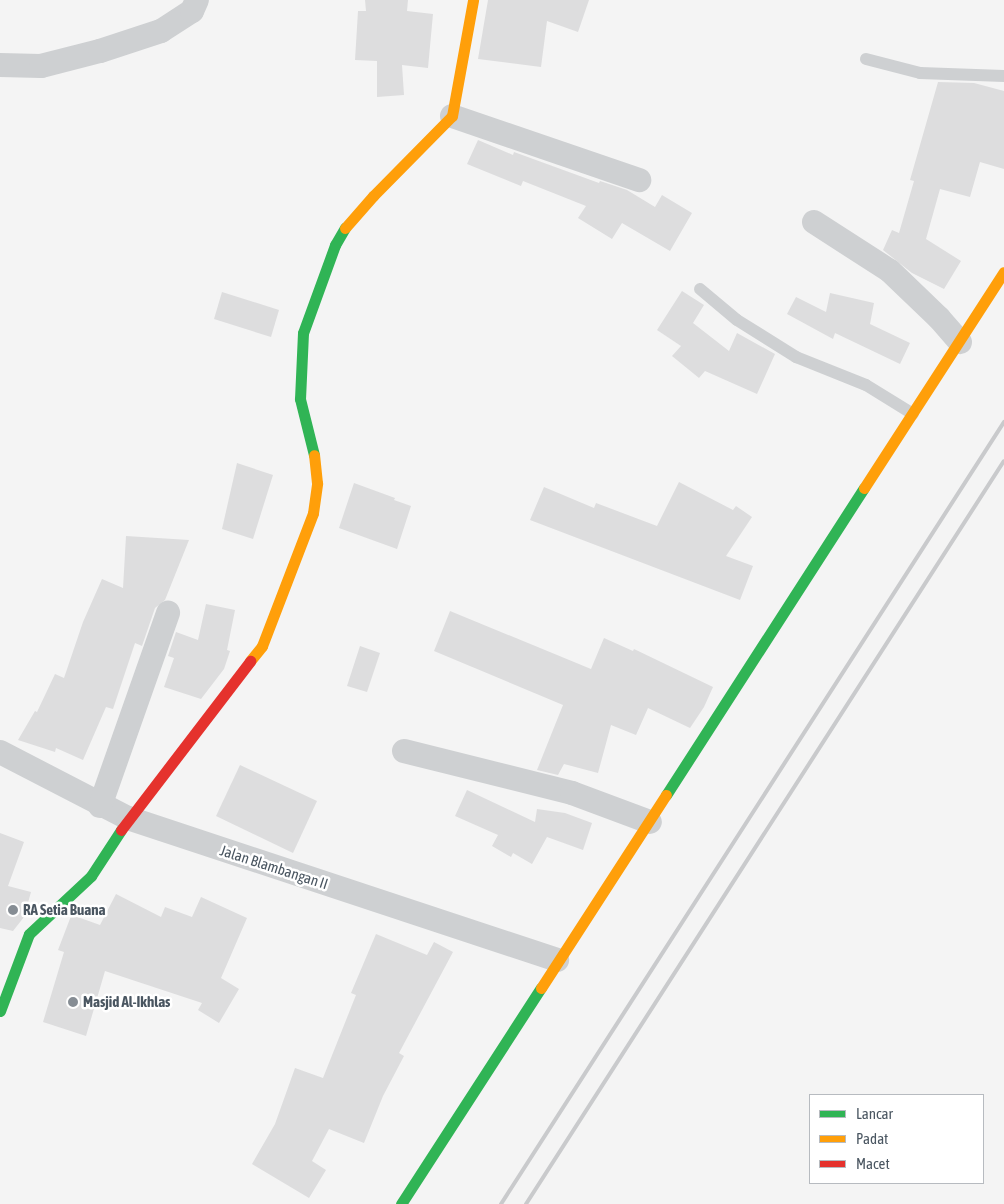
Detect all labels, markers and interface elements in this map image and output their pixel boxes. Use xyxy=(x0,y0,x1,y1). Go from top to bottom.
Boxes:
street label: Jalan Blambangan II xyxy=(218,841,330,893)
place label: RA Setia Buana xyxy=(23,901,105,919)
marker: RA Setia Buana xyxy=(7,904,19,916)
place label: Masjid Al-Ikhlas xyxy=(83,993,170,1011)
marker: Masjid Al-Ikhlas xyxy=(67,996,79,1008)
legend xyxy=(809,1094,984,1184)
text: Lancar xyxy=(856,1105,893,1122)
text: Padat xyxy=(856,1130,888,1147)
text: Macet xyxy=(856,1155,890,1172)

